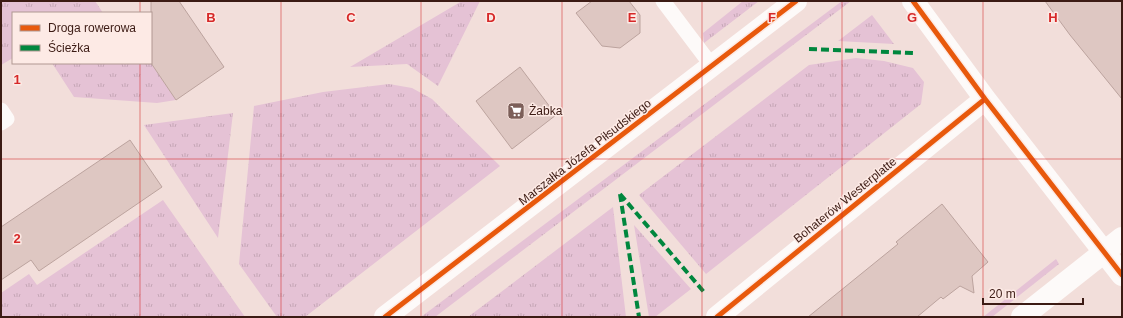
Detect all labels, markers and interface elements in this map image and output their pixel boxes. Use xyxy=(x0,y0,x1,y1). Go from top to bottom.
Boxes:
text: B xyxy=(206,10,216,25)
text: C xyxy=(346,10,356,25)
text: D xyxy=(486,10,496,25)
text: E xyxy=(628,10,637,25)
text: F xyxy=(768,10,776,25)
text: G xyxy=(907,10,917,25)
text: H xyxy=(1048,10,1058,25)
legend xyxy=(12,12,152,64)
text: Droga rowerowa xyxy=(48,21,136,35)
text: Ścieżka xyxy=(48,40,90,55)
text: 1 xyxy=(13,72,21,87)
street label: Marszałka Józefa Piłsudskiego xyxy=(516,96,654,208)
supermarket icon: Żabka xyxy=(506,101,526,121)
place label: Żabka xyxy=(529,104,563,118)
street label: Bohaterów Westerplatte xyxy=(791,154,899,246)
text: 2 xyxy=(13,231,21,246)
scale bar xyxy=(983,280,1083,306)
text: 20 m xyxy=(989,287,1016,301)

